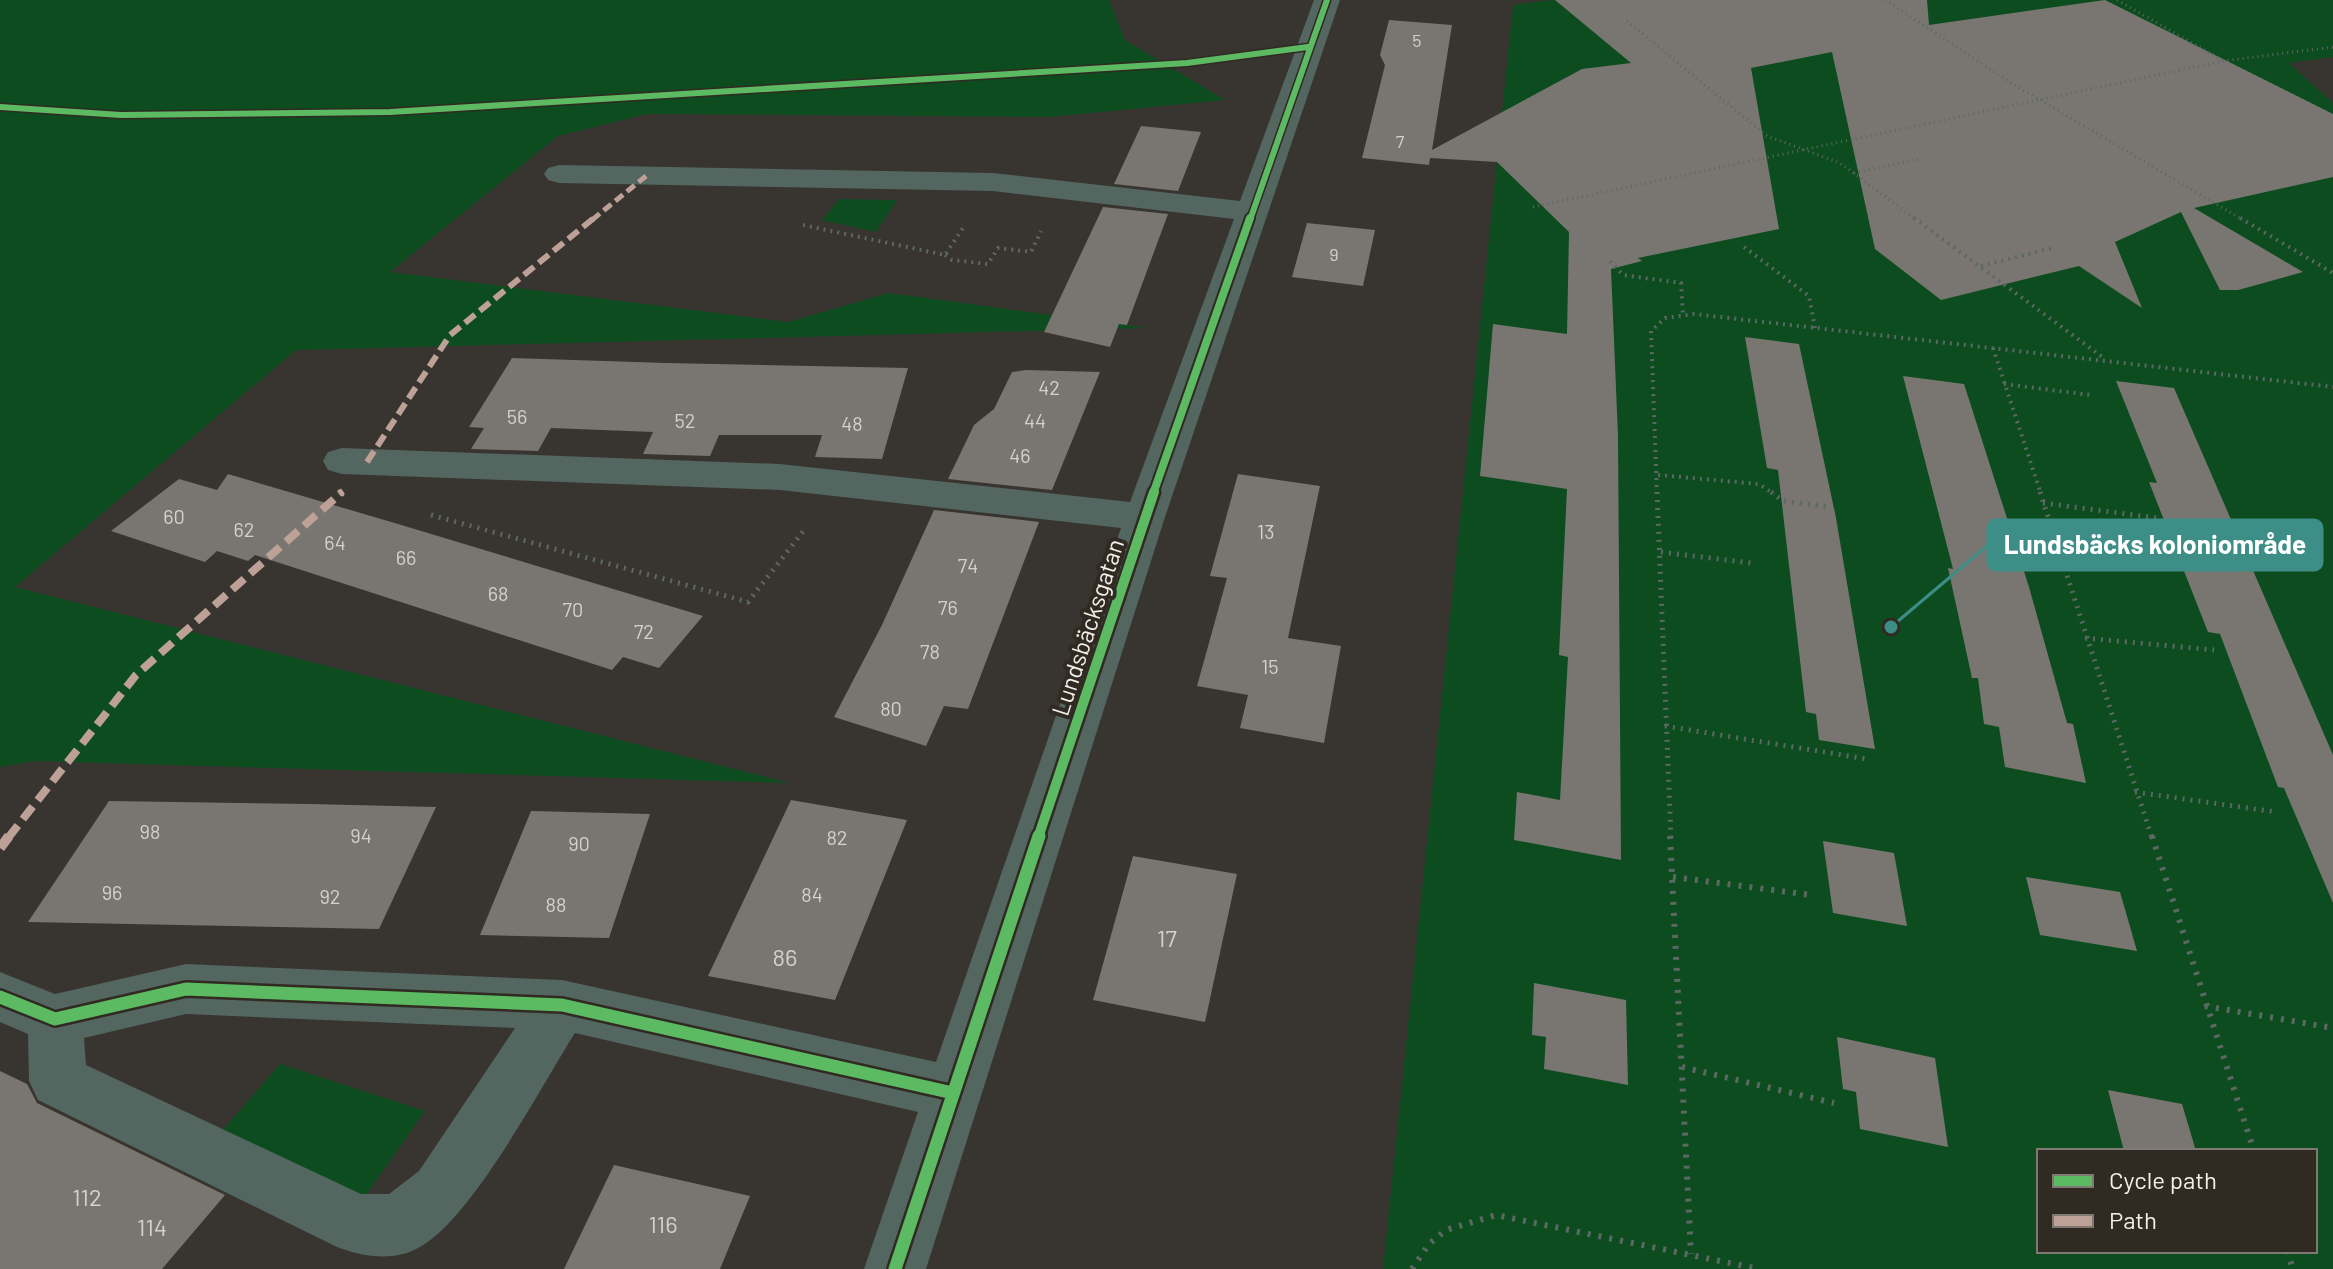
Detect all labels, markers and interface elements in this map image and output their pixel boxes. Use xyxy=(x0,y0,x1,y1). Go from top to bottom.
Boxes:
house number: 5 xyxy=(1412,29,1422,51)
house number: 7 xyxy=(1396,130,1405,152)
house number: 9 xyxy=(1329,243,1339,265)
house number: 42 xyxy=(1038,375,1060,399)
house number: 56 xyxy=(507,404,527,428)
house number: 52 xyxy=(675,408,696,432)
house number: 44 xyxy=(1024,408,1046,432)
house number: 48 xyxy=(841,411,863,435)
house number: 46 xyxy=(1009,443,1031,467)
house number: 60 xyxy=(163,504,185,528)
house number: 62 xyxy=(233,517,255,541)
house number: 13 xyxy=(1257,519,1275,543)
callout: Lundsbäcks koloniområde xyxy=(1988,520,2322,570)
text: Lundsbäcks koloniområde xyxy=(2004,528,2306,559)
house number: 64 xyxy=(324,530,346,554)
street label: Lundsbäcksgatan xyxy=(1045,535,1129,719)
house number: 66 xyxy=(396,545,416,569)
house number: 74 xyxy=(958,553,978,577)
house number: 68 xyxy=(488,581,508,605)
house number: 76 xyxy=(938,595,958,619)
house number: 70 xyxy=(563,597,583,621)
house number: 72 xyxy=(634,619,654,643)
house number: 78 xyxy=(920,639,940,663)
house number: 15 xyxy=(1261,654,1279,678)
house number: 80 xyxy=(880,696,902,720)
house number: 98 xyxy=(140,819,160,843)
house number: 94 xyxy=(350,823,372,847)
house number: 82 xyxy=(826,825,848,849)
house number: 90 xyxy=(568,831,590,855)
house number: 96 xyxy=(102,880,122,904)
house number: 84 xyxy=(801,882,823,906)
house number: 92 xyxy=(319,884,341,908)
house number: 88 xyxy=(546,892,566,916)
house number: 17 xyxy=(1157,923,1177,952)
house number: 86 xyxy=(773,942,797,971)
legend xyxy=(2037,1149,2317,1253)
text: Cycle path xyxy=(2109,1165,2217,1194)
house number: 112 xyxy=(72,1182,102,1211)
text: Path xyxy=(2109,1205,2157,1234)
house number: 116 xyxy=(648,1209,678,1238)
house number: 114 xyxy=(137,1212,167,1241)

